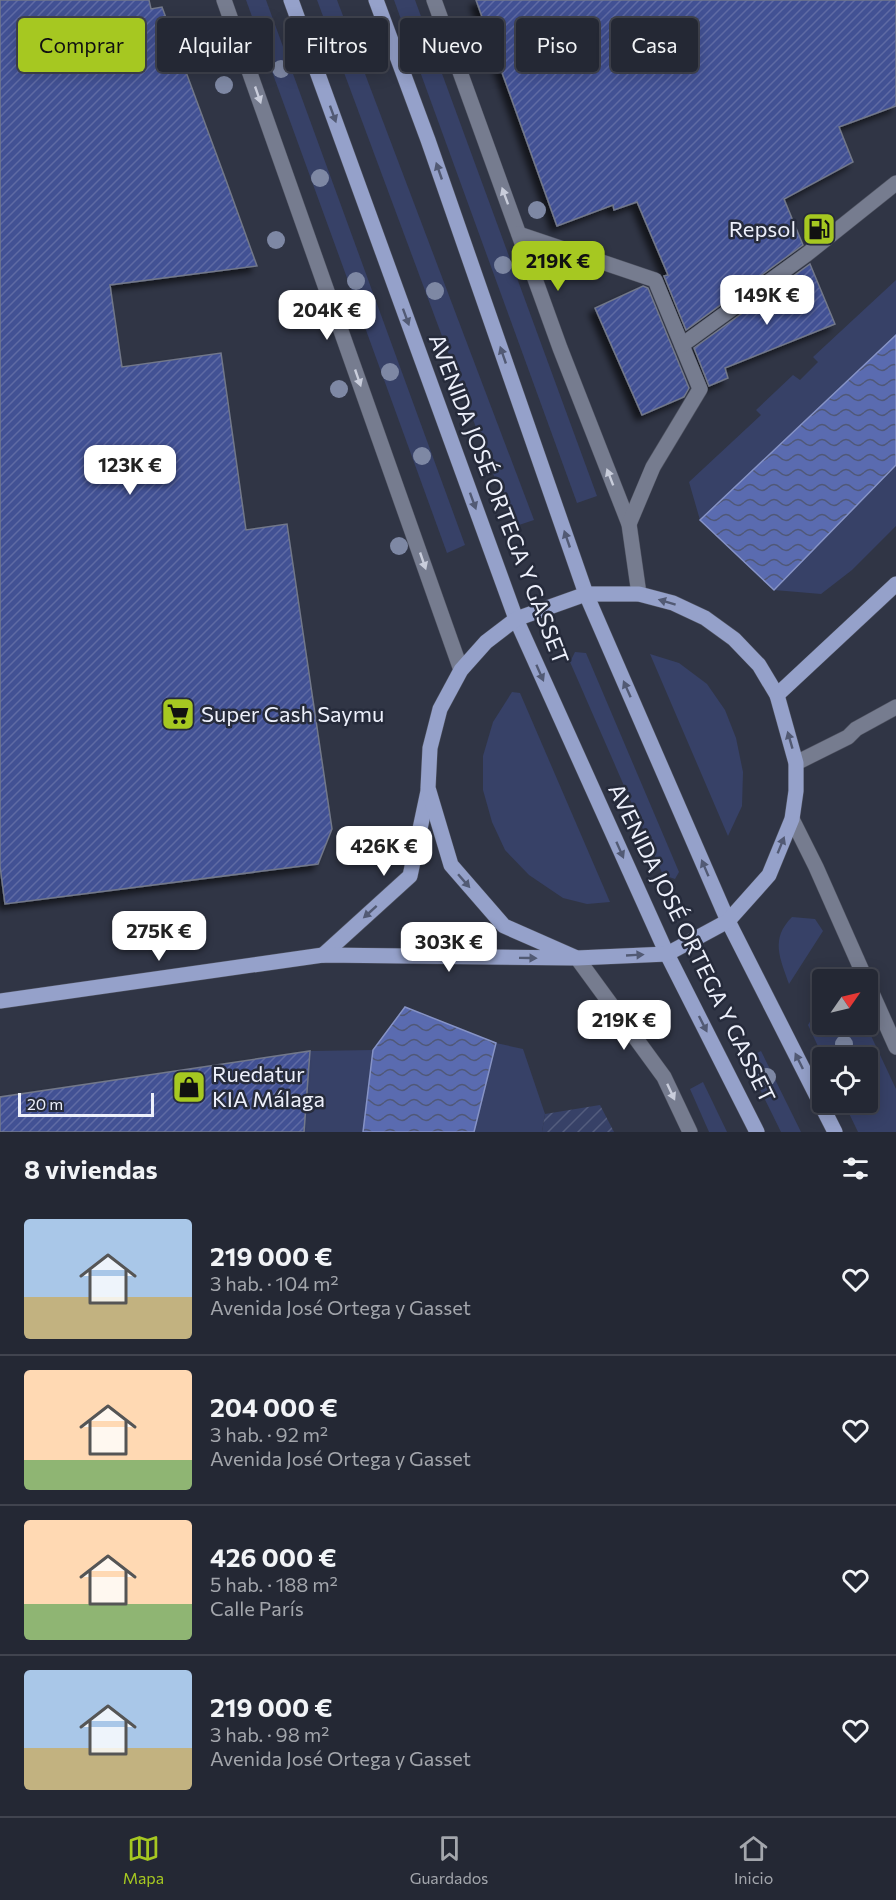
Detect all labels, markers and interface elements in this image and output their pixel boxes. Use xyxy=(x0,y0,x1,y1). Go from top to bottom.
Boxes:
chip: Comprar xyxy=(18,18,145,72)
chip: Alquilar xyxy=(157,18,273,72)
chip: Filtros xyxy=(285,18,388,72)
chip: Nuevo xyxy=(400,18,504,72)
chip: Piso xyxy=(516,18,599,72)
chip: Casa xyxy=(611,18,698,72)
one-way arrow xyxy=(253,86,263,104)
one-way arrow xyxy=(328,105,338,123)
one-way arrow xyxy=(433,162,443,180)
one-way arrow xyxy=(500,187,510,205)
fuel station icon: Repsol xyxy=(801,211,837,247)
place label: Repsol xyxy=(729,215,796,242)
pin: 219K € xyxy=(509,241,607,292)
text: 219K € xyxy=(526,248,590,272)
pin: 149K € xyxy=(718,275,816,326)
text: 149K € xyxy=(734,282,800,306)
pin: 204K € xyxy=(278,290,376,341)
text: 204K € xyxy=(293,297,361,321)
one-way arrow xyxy=(402,308,412,326)
street label: AVENIDA JOSÉ ORTEGA Y GASSET xyxy=(424,330,575,668)
one-way arrow xyxy=(497,346,507,364)
one-way arrow xyxy=(353,369,363,387)
pin: 123K € xyxy=(81,445,179,496)
text: 123K € xyxy=(98,452,162,476)
one-way arrow xyxy=(605,468,615,486)
one-way arrow xyxy=(468,492,478,510)
one-way arrow xyxy=(562,530,571,548)
one-way arrow xyxy=(418,553,428,571)
one-way arrow xyxy=(658,597,676,606)
one-way arrow xyxy=(536,664,545,681)
one-way arrow xyxy=(623,680,632,697)
supermarket icon: Super Cash Saymu xyxy=(160,696,196,732)
place label: Super Cash Saymu xyxy=(201,700,384,727)
one-way arrow xyxy=(785,731,794,749)
street label: AVENIDA JOSÉ ORTEGA Y GASSET xyxy=(603,779,782,1107)
pin: 426K € xyxy=(335,826,433,877)
text: 426K € xyxy=(350,833,418,857)
one-way arrow xyxy=(777,836,786,854)
one-way arrow xyxy=(616,842,625,859)
one-way arrow xyxy=(700,858,710,876)
one-way arrow xyxy=(457,873,470,888)
one-way arrow xyxy=(364,904,378,918)
pin: 275K € xyxy=(110,911,208,962)
text: 275K € xyxy=(126,918,192,942)
pin: 303K € xyxy=(400,922,498,973)
text: 303K € xyxy=(415,929,483,953)
one-way arrow xyxy=(626,951,645,960)
one-way arrow xyxy=(519,953,538,963)
north arrow xyxy=(812,969,878,1035)
map controls xyxy=(812,969,878,1113)
pin: 219K € xyxy=(575,1000,673,1051)
text: 219K € xyxy=(592,1007,656,1031)
one-way arrow xyxy=(699,1016,708,1033)
button: locate xyxy=(812,1047,878,1113)
one-way arrow xyxy=(794,1052,804,1069)
place label: Ruedatur KIA Málaga xyxy=(212,1060,325,1112)
shop icon: Ruedatur KIA Málaga xyxy=(171,1069,207,1105)
one-way arrow xyxy=(667,1083,676,1100)
scale bar xyxy=(18,1090,154,1118)
text: 20 m xyxy=(27,1094,63,1113)
icon: filters xyxy=(839,1152,872,1185)
text: 8 viviendas xyxy=(24,1153,158,1184)
text: 219 000 € xyxy=(210,1240,333,1271)
icon: home xyxy=(72,1243,144,1315)
icon: heart xyxy=(839,1263,872,1296)
text: 3 hab. · 104 m² xyxy=(210,1271,339,1295)
text: Avenida José Ortega y Gasset xyxy=(210,1295,471,1319)
text: 204 000 € xyxy=(210,1391,338,1422)
icon: home xyxy=(72,1394,144,1466)
icon: heart xyxy=(839,1414,872,1447)
text: 3 hab. · 92 m² xyxy=(210,1422,328,1446)
text: Avenida José Ortega y Gasset xyxy=(210,1446,471,1470)
text: 426 000 € xyxy=(210,1541,337,1572)
icon: home xyxy=(72,1544,144,1616)
icon: heart xyxy=(839,1564,872,1597)
text: 5 hab. · 188 m² xyxy=(210,1572,338,1596)
text: Calle París xyxy=(210,1596,304,1620)
text: 219 000 € xyxy=(210,1691,333,1722)
icon: home xyxy=(72,1694,144,1766)
icon: heart xyxy=(839,1714,872,1747)
text: 3 hab. · 98 m² xyxy=(210,1722,329,1746)
text: Avenida José Ortega y Gasset xyxy=(210,1746,471,1770)
tab: Mapa xyxy=(123,1832,164,1887)
tab: Guardados xyxy=(410,1832,488,1887)
tab: Inicio xyxy=(734,1832,773,1887)

